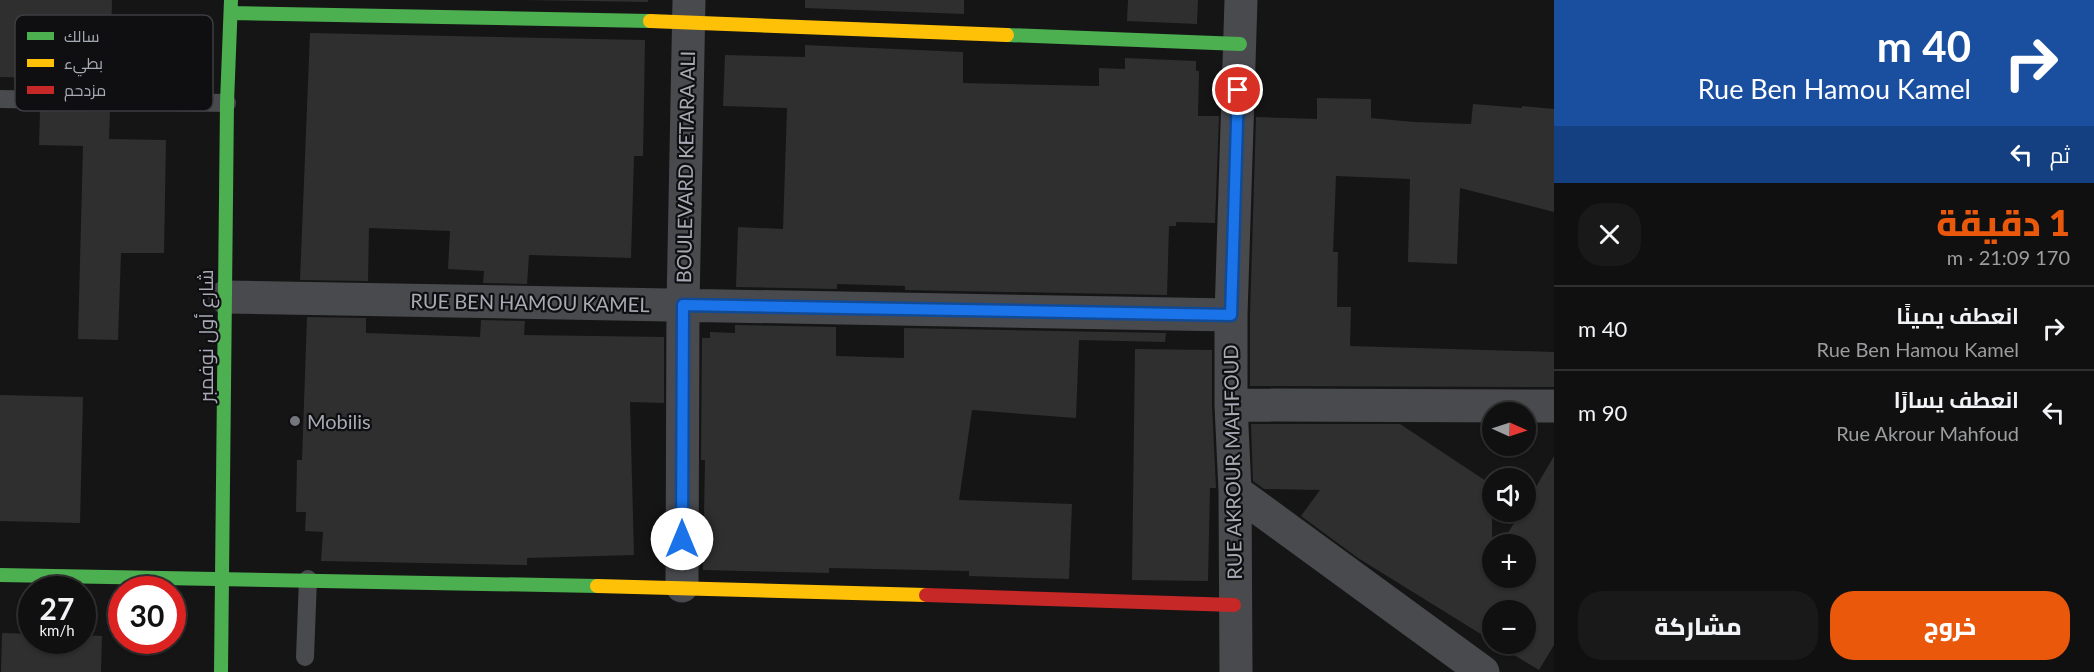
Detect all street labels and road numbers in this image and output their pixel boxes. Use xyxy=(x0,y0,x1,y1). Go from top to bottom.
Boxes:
street label: BOULEVARD KETARA ALI xyxy=(671,51,699,283)
street label: شارع أول نوفمبر xyxy=(193,270,220,404)
street label: RUE BEN HAMOU KAMEL xyxy=(410,288,650,316)
street label: RUE AKROUR MAHFOUD xyxy=(1218,344,1246,580)

